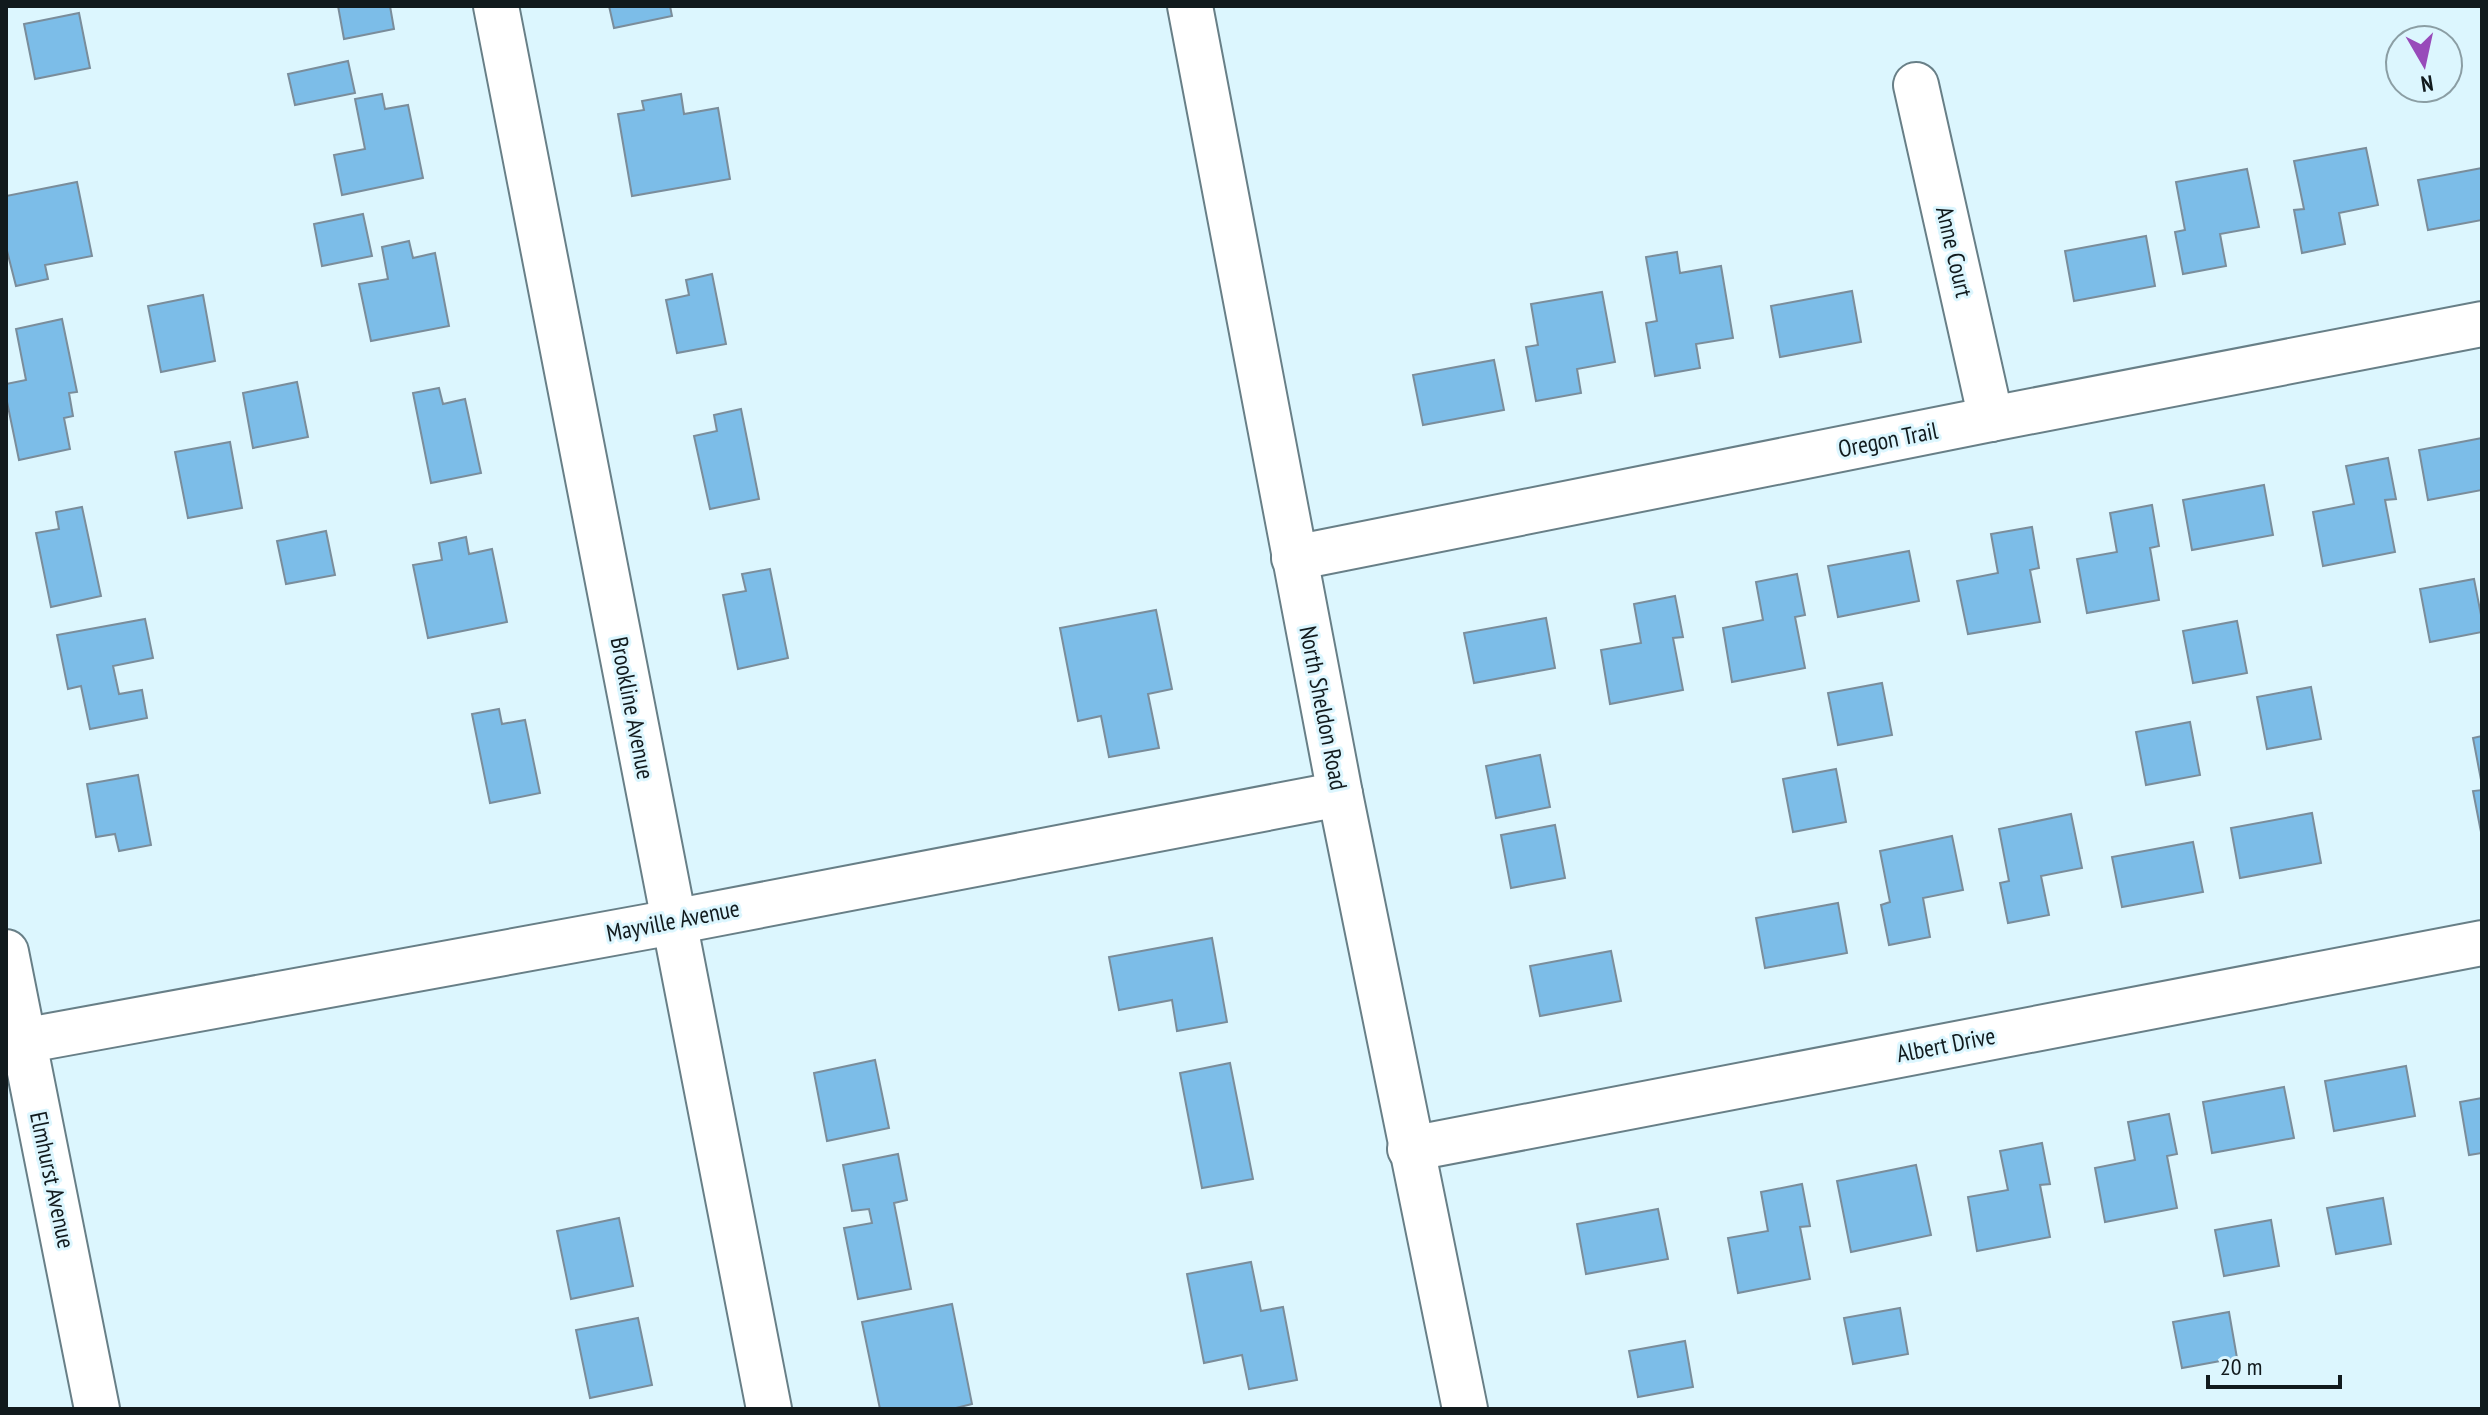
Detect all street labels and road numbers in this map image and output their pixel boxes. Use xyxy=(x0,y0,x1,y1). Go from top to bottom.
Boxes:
street label: Anne Court xyxy=(1929,203,1980,301)
street label: Oregon Trail xyxy=(1835,415,1941,464)
street label: North Sheldon Road xyxy=(1292,623,1355,793)
street label: Brookline Avenue xyxy=(604,634,661,782)
street label: Mayville Avenue xyxy=(604,892,742,949)
street label: Albert Drive xyxy=(1894,1020,1998,1069)
street label: Elmhurst Avenue xyxy=(23,1109,82,1251)

